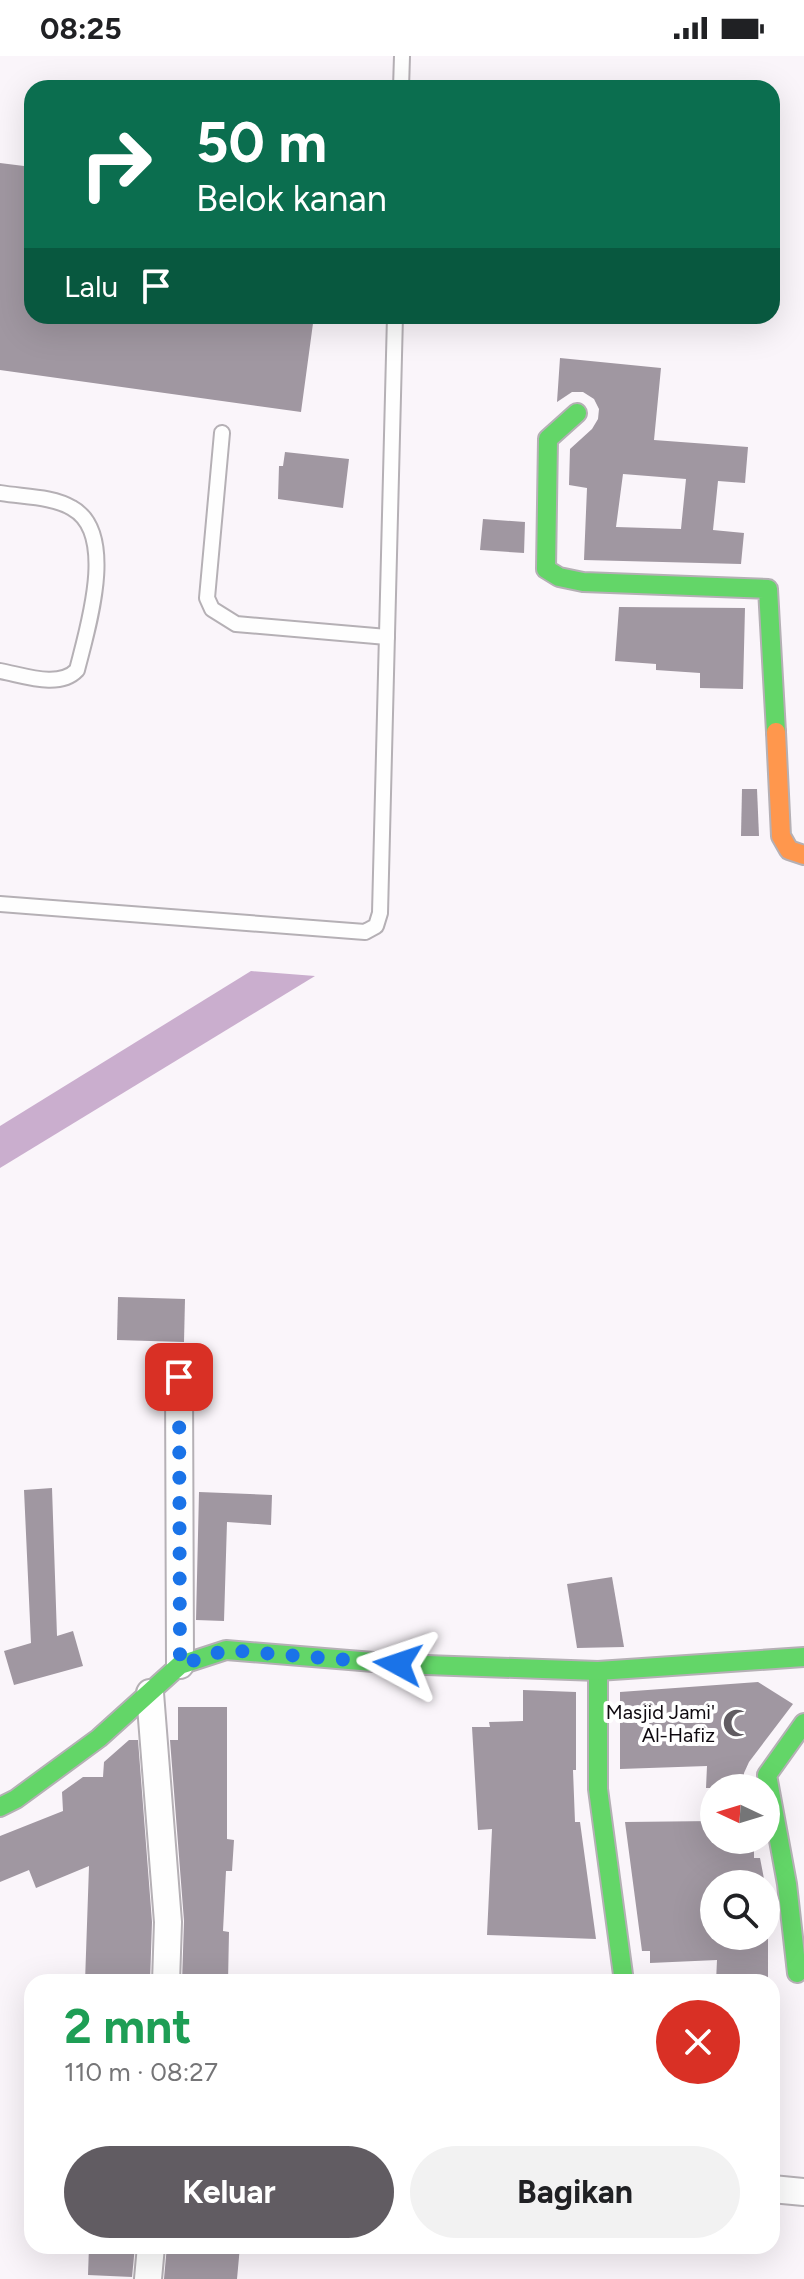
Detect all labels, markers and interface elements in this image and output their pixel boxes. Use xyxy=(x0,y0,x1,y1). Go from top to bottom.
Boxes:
text: 08:25 xyxy=(40,10,122,47)
text: 50 m xyxy=(196,109,327,176)
icon: right xyxy=(64,112,168,216)
text: Belok kanan xyxy=(196,177,387,220)
icon: arrive xyxy=(134,264,178,308)
text: Lalu xyxy=(64,268,118,305)
pin xyxy=(145,1343,213,1411)
icon: arrive xyxy=(157,1355,201,1399)
position arrow xyxy=(356,1622,440,1706)
place label: Masjid Jami' Al-Hafiz xyxy=(606,1700,715,1747)
mosque icon: Masjid Jami' Al-Hafiz xyxy=(722,1708,752,1738)
north arrow xyxy=(700,1774,780,1854)
map controls xyxy=(700,1774,780,1950)
button: search xyxy=(700,1870,780,1950)
text: 2 mnt xyxy=(64,1997,192,2055)
button: close xyxy=(656,2000,740,2084)
text: 110 m · 08:27 xyxy=(64,2056,218,2088)
button: Keluar xyxy=(64,2146,394,2238)
button: Bagikan xyxy=(410,2146,740,2238)

